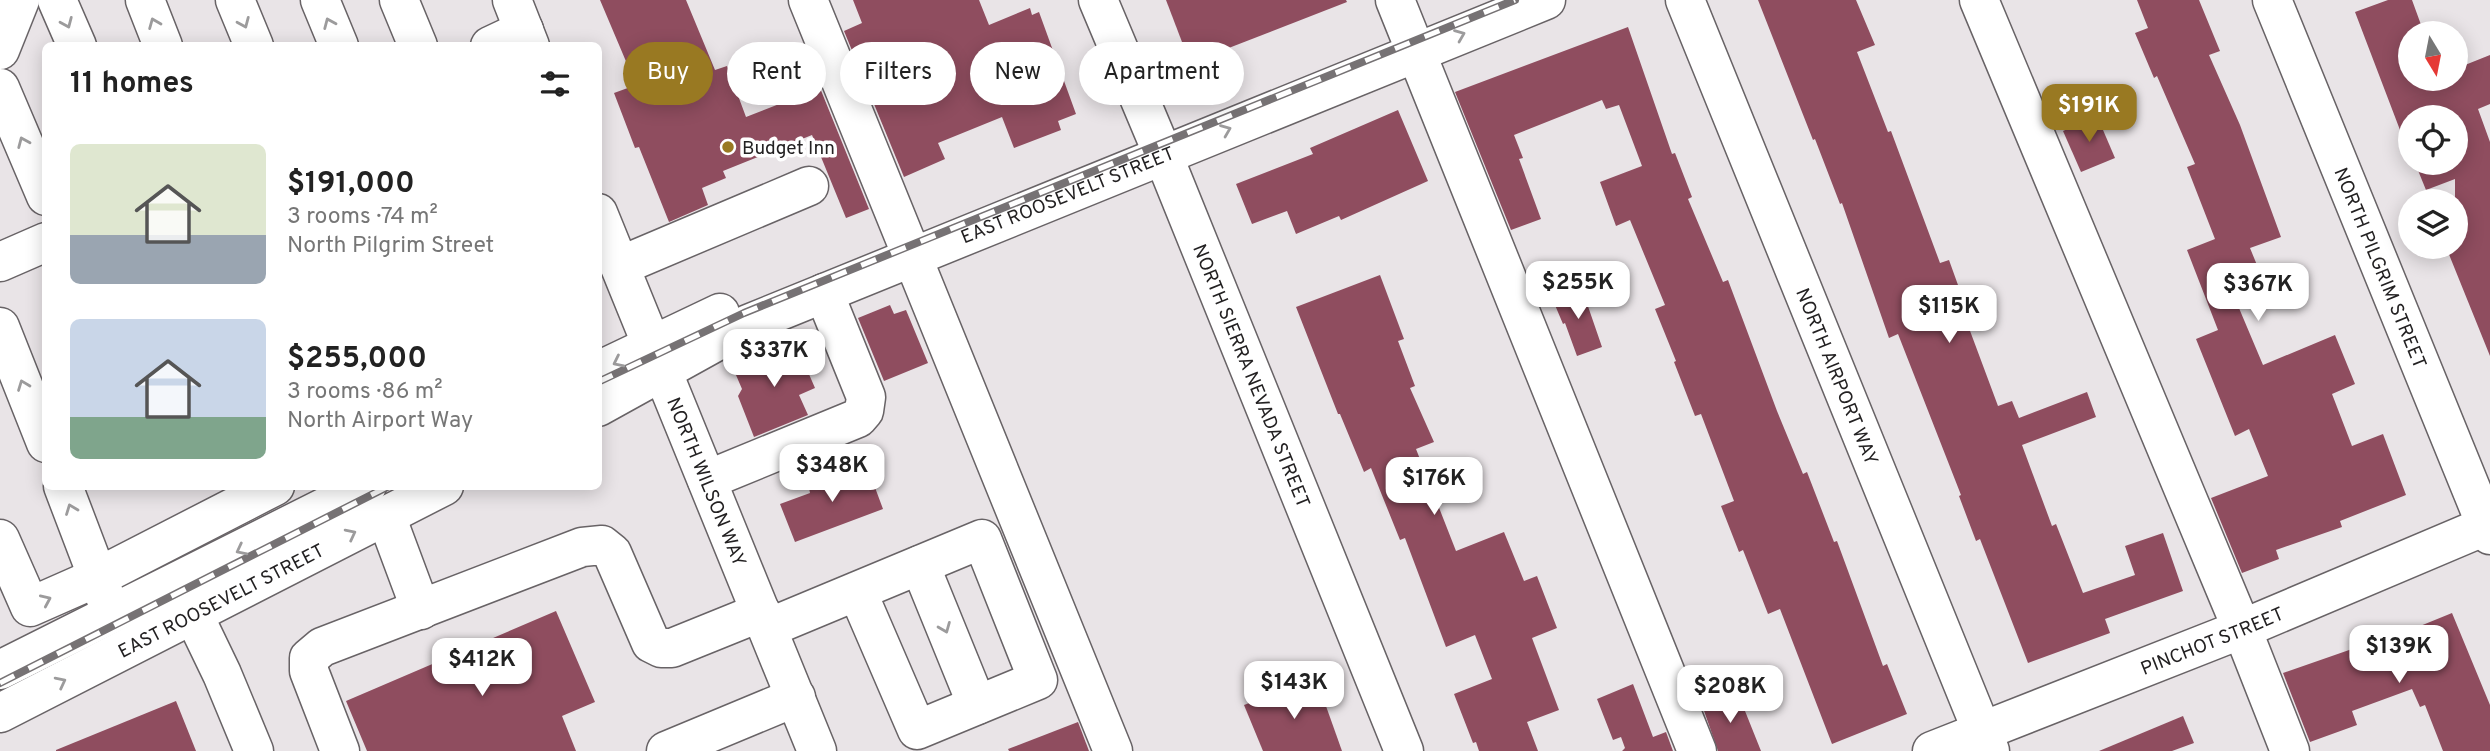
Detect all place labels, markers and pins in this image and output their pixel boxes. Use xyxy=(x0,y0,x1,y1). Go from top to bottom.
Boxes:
pin: $191K xyxy=(2040,85,2138,144)
place label: Budget Inn xyxy=(742,137,835,161)
marker: Budget Inn xyxy=(720,139,736,155)
pin: $255K xyxy=(1529,262,1627,321)
pin: $367K xyxy=(2209,264,2307,323)
pin: $115K xyxy=(1900,286,1998,345)
pin: $337K xyxy=(725,330,823,389)
pin: $348K xyxy=(783,444,881,504)
pin: $176K xyxy=(1385,458,1483,517)
pin: $139K xyxy=(2350,626,2448,685)
pin: $412K xyxy=(433,638,531,698)
pin: $143K xyxy=(1245,662,1343,721)
pin: $208K xyxy=(1681,666,1779,725)

